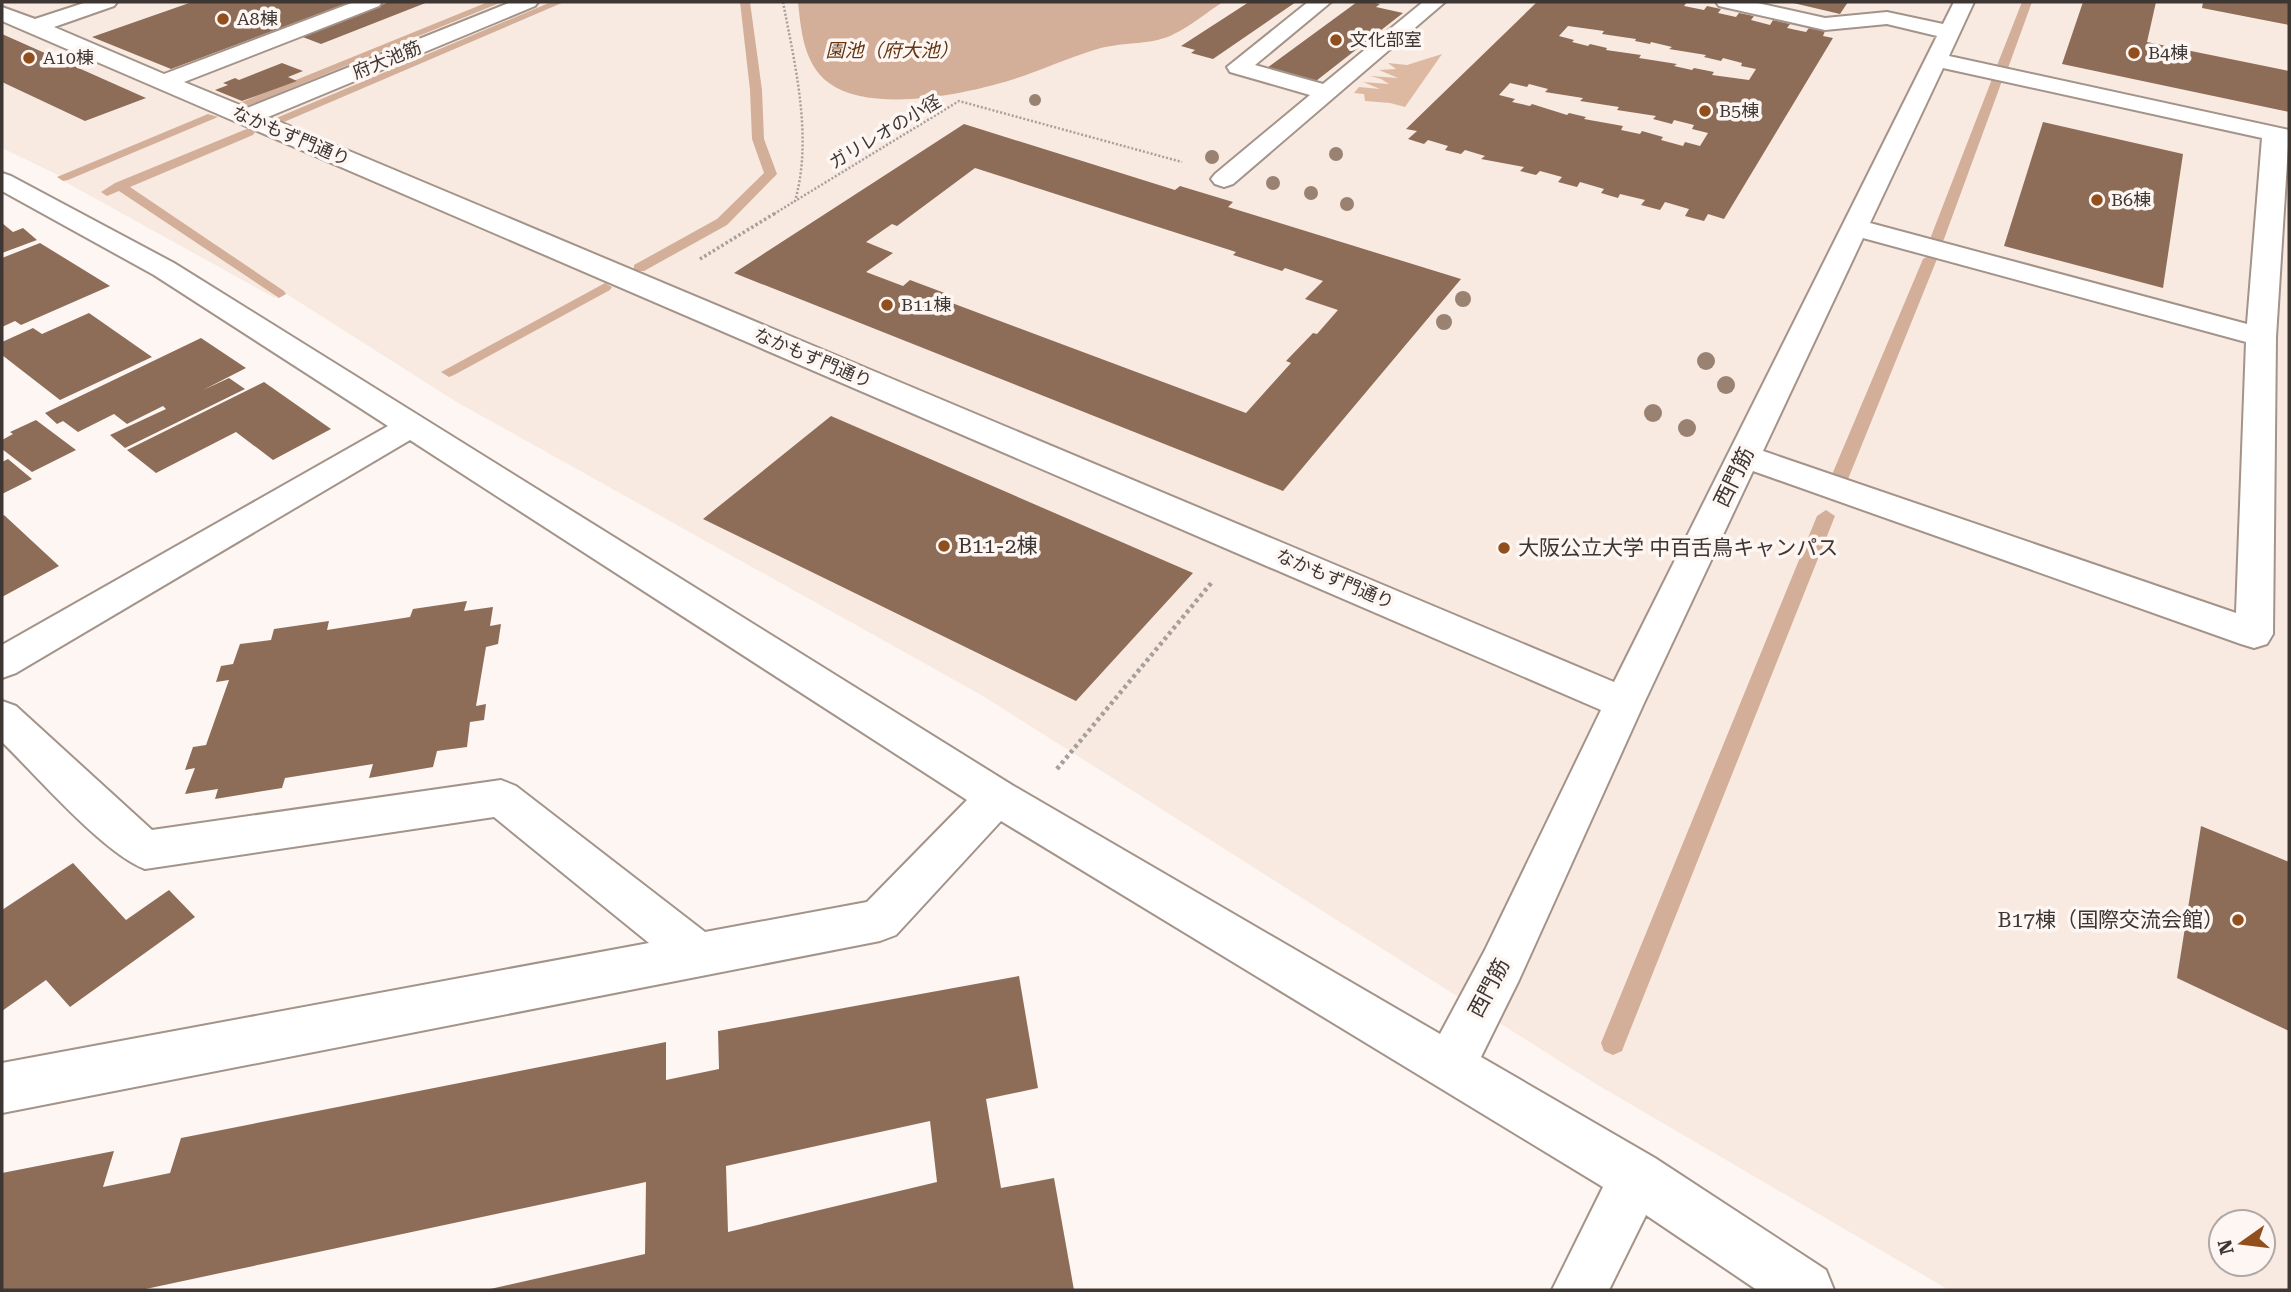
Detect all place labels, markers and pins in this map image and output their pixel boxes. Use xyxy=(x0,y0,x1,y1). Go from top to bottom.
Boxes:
place label: A8棟 xyxy=(237,8,278,29)
marker: A8棟 xyxy=(215,11,231,27)
place label: 文化部室 xyxy=(1350,29,1422,50)
marker: 文化部室 xyxy=(1328,32,1344,48)
place label: B4棟 xyxy=(2148,42,2188,63)
marker: B4棟 xyxy=(2126,45,2142,61)
place label: A10棟 xyxy=(43,47,94,68)
marker: A10棟 xyxy=(21,50,37,66)
place label: B5棟 xyxy=(1719,100,1759,121)
marker: B5棟 xyxy=(1697,103,1713,119)
place label: B6棟 xyxy=(2111,189,2151,210)
marker: B6棟 xyxy=(2089,192,2105,208)
place label: B11棟 xyxy=(901,294,951,315)
marker: B11棟 xyxy=(879,297,895,313)
place label: B11-2棟 xyxy=(958,534,1038,558)
place label: 大阪公立大学 中百舌鳥キャンパス xyxy=(1518,536,1838,560)
marker: B11-2棟 xyxy=(936,538,952,554)
marker: 大阪公立大学 中百舌鳥キャンパス xyxy=(1496,540,1512,556)
place label: B17棟（国際交流会館） xyxy=(1997,908,2224,932)
marker: B17棟（国際交流会館） xyxy=(2230,912,2246,928)

